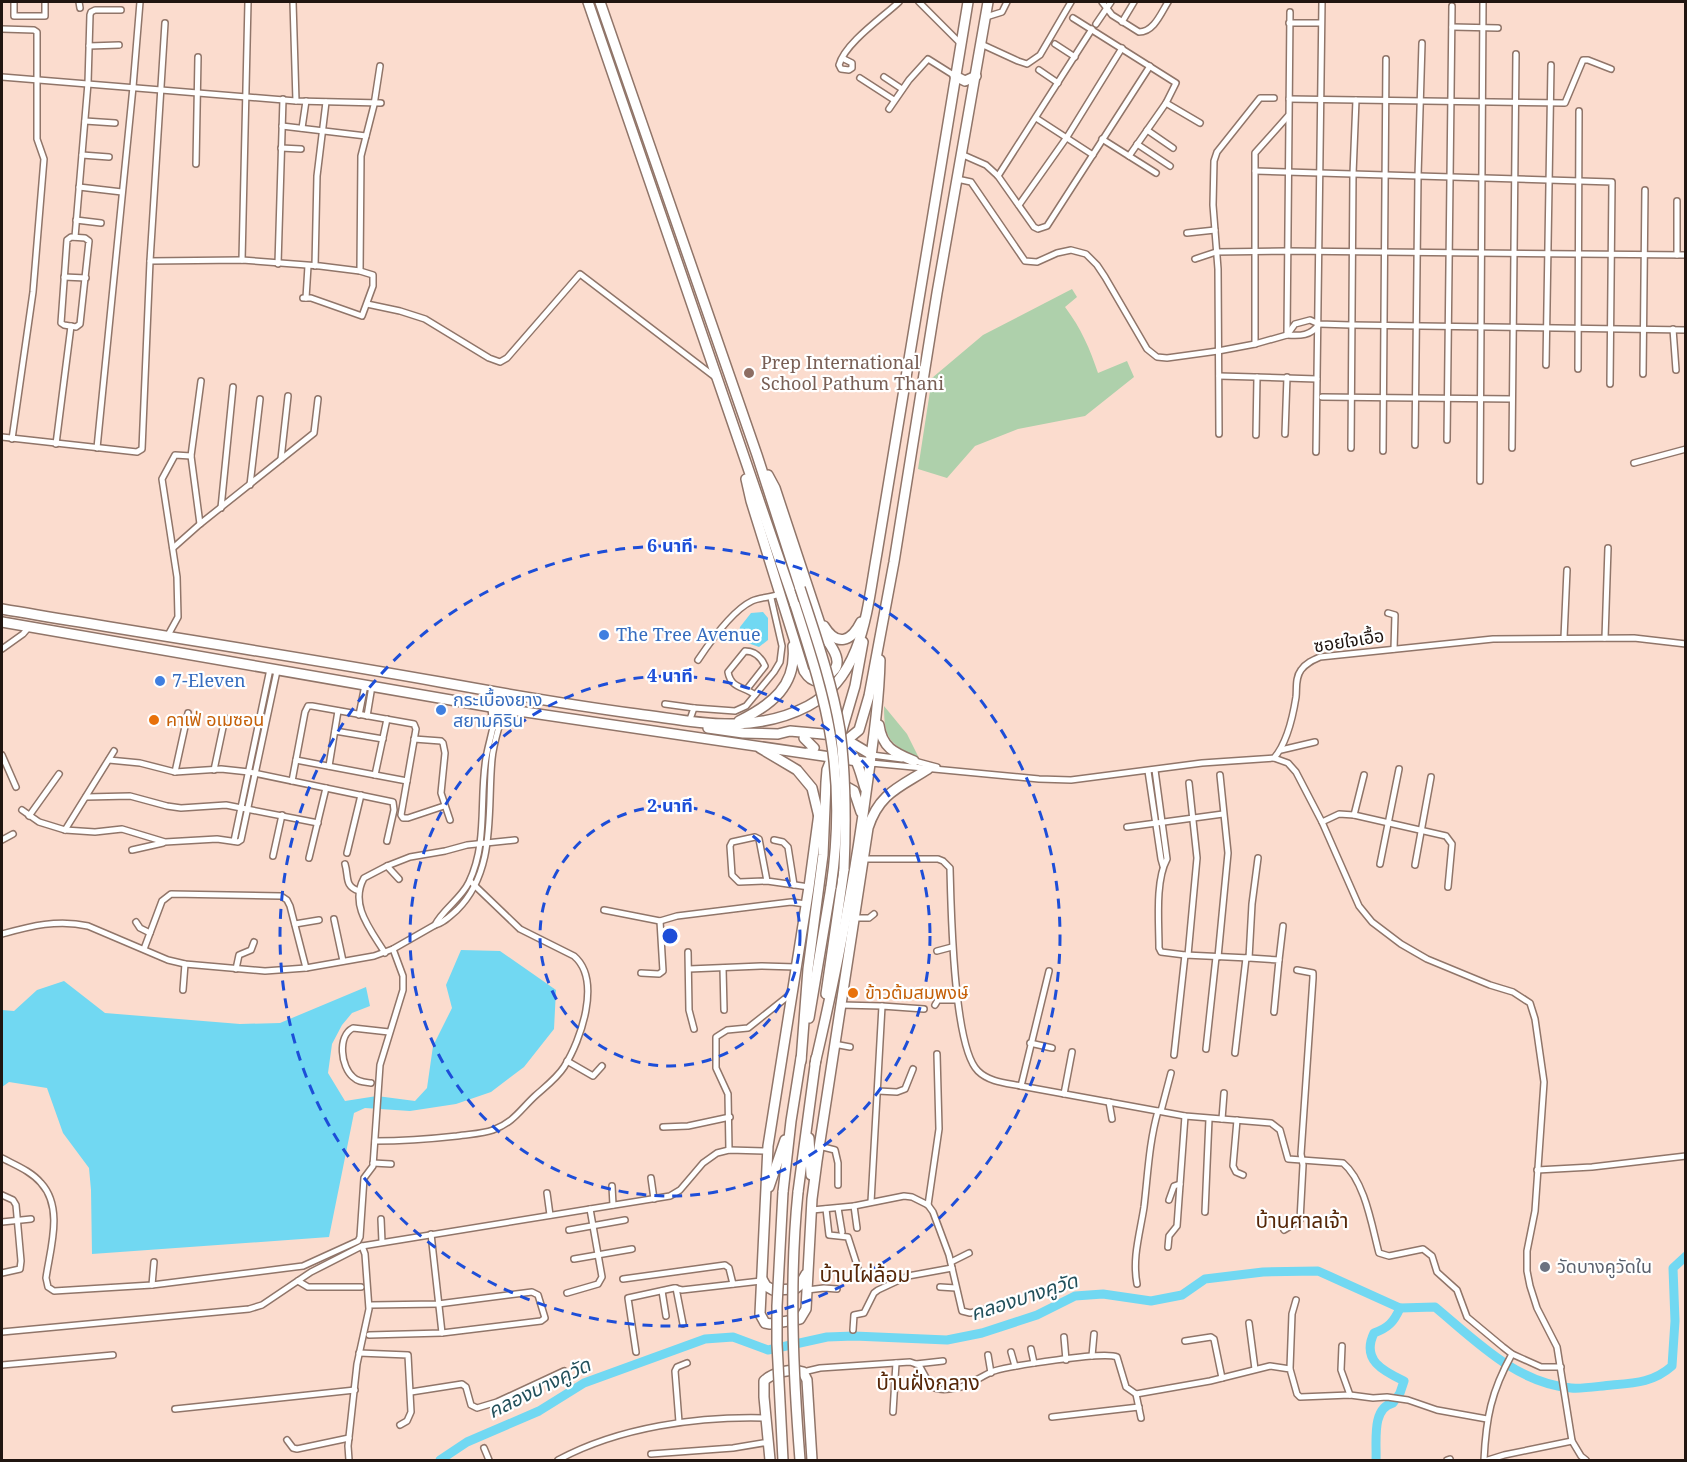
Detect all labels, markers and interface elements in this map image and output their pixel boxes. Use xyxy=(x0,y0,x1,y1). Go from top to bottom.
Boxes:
place label: Prep International School Pathum Thani xyxy=(761,350,944,395)
marker: Prep International School Pathum Thani xyxy=(742,366,756,380)
text: 6 นาที xyxy=(647,533,693,557)
place label: The Tree Avenue xyxy=(616,622,761,646)
street label: ซอยใจเอื้อ xyxy=(1312,623,1386,657)
marker: The Tree Avenue xyxy=(597,628,611,642)
text: 4 นาที xyxy=(647,663,693,687)
place label: 7-Eleven xyxy=(172,668,246,692)
marker: 7-Eleven xyxy=(153,674,167,688)
place label: กระเบื้องยาง สยามคิริน xyxy=(453,687,542,732)
marker: กระเบื้องยาง สยามคิริน xyxy=(434,703,448,717)
place label: คาเฟ่ อเมซอน xyxy=(166,707,264,731)
marker: คาเฟ่ อเมซอน xyxy=(147,713,161,727)
text: 2 นาที xyxy=(647,793,693,817)
centre of rings xyxy=(660,926,680,946)
place label: ข้าวต้มสมพงษ์ xyxy=(865,980,969,1004)
marker: ข้าวต้มสมพงษ์ xyxy=(846,986,860,1000)
district label: บ้านศาลเจ้า xyxy=(1255,1206,1349,1234)
place label: วัดบางคูวัดใน xyxy=(1557,1254,1652,1279)
district label: บ้านไผ่ล้อม xyxy=(819,1260,911,1288)
marker: วัดบางคูวัดใน xyxy=(1538,1260,1552,1274)
water label: คลองบางคูวัด xyxy=(967,1266,1082,1327)
water label: คลองบางคูวัด xyxy=(483,1351,595,1424)
district label: บ้านฝั่งกลาง xyxy=(876,1368,980,1396)

